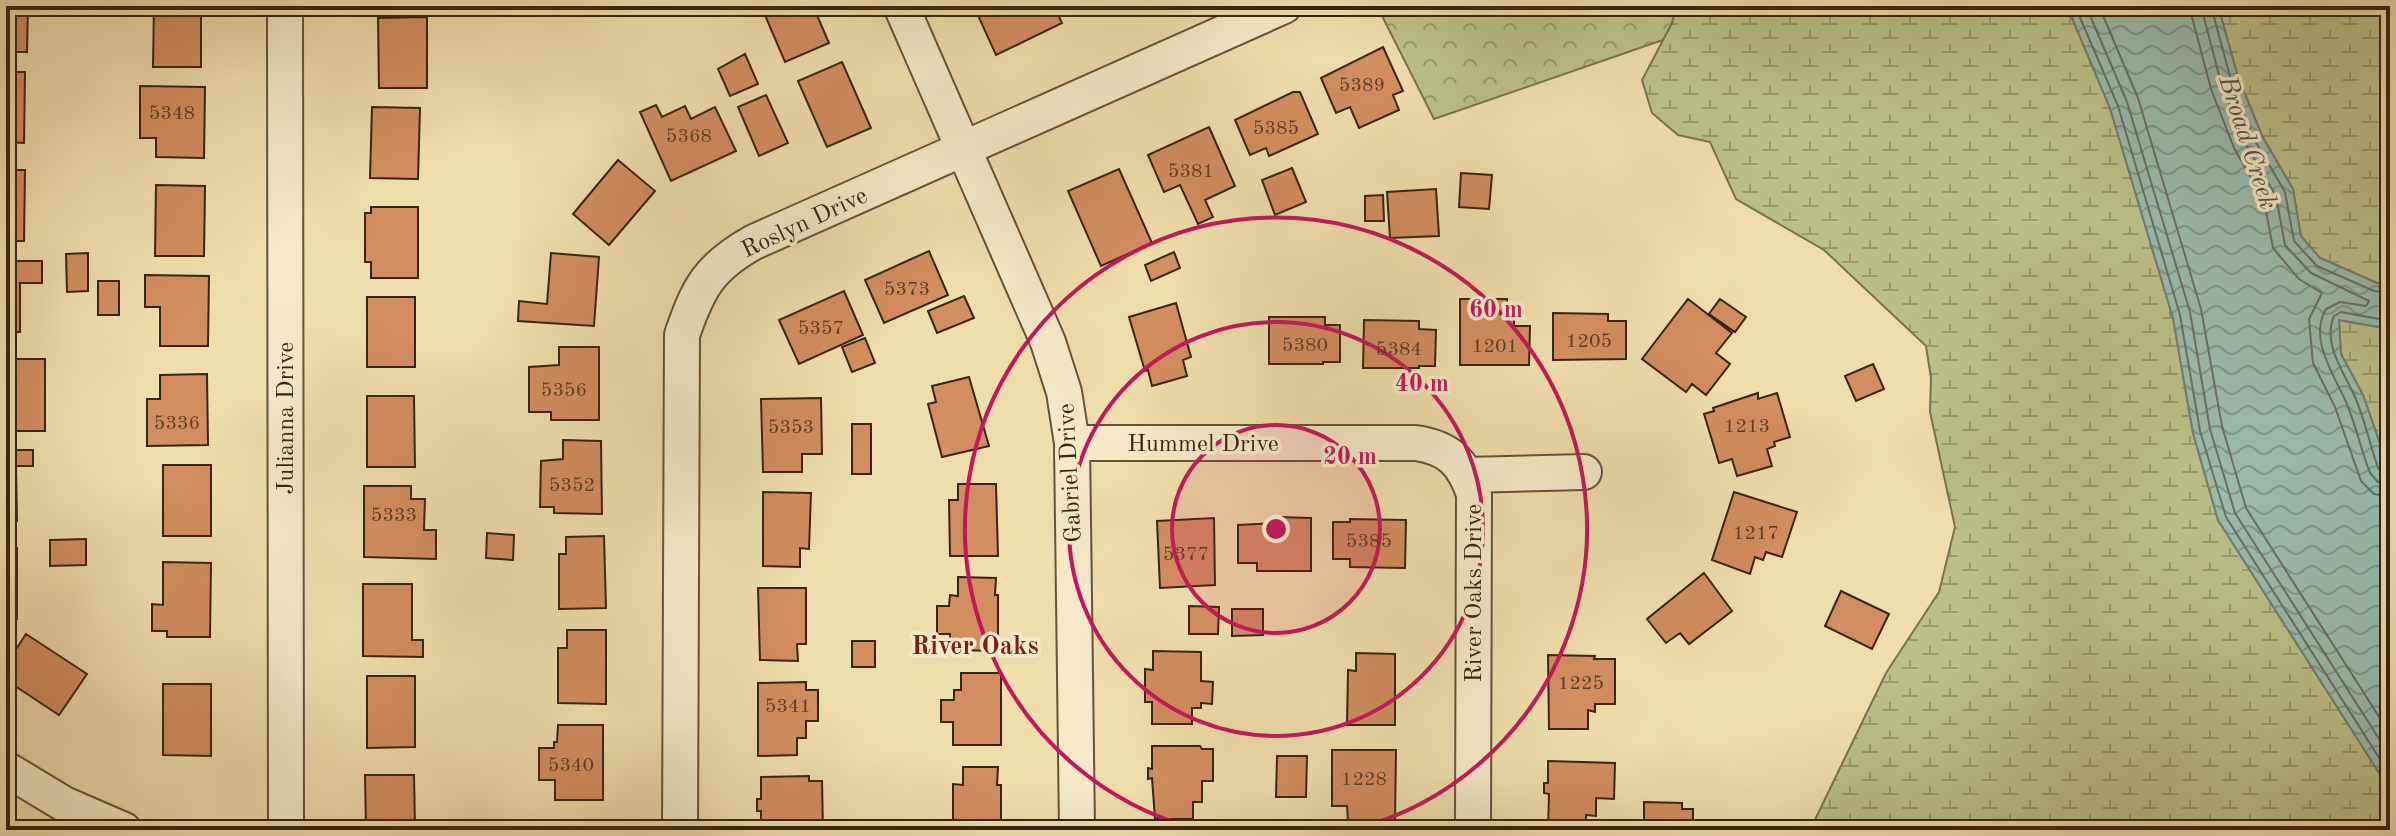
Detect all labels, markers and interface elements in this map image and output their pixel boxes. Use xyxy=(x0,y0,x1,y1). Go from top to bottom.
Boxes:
water label: Broad Creek xyxy=(2213,72,2281,213)
house number: 5389 xyxy=(1339,76,1385,96)
house number: 5348 xyxy=(149,104,195,124)
house number: 5385 xyxy=(1253,119,1299,139)
house number: 5368 xyxy=(666,127,712,147)
house number: 5381 xyxy=(1168,162,1214,182)
street label: Roslyn Drive xyxy=(738,184,872,263)
house number: 5373 xyxy=(884,280,930,300)
text: 60 m xyxy=(1469,299,1523,323)
house number: 5357 xyxy=(798,319,844,339)
house number: 1205 xyxy=(1566,332,1612,352)
house number: 5380 xyxy=(1282,336,1328,356)
house number: 1201 xyxy=(1472,337,1518,357)
house number: 5384 xyxy=(1376,340,1422,360)
street label: Julianna Drive xyxy=(275,342,299,494)
text: 40 m xyxy=(1395,373,1449,397)
house number: 5356 xyxy=(541,381,587,401)
street label: Gabriel Drive xyxy=(1055,403,1087,543)
house number: 5336 xyxy=(154,414,200,434)
house number: 1213 xyxy=(1724,417,1770,437)
house number: 5353 xyxy=(768,418,814,438)
street label: Hummel Drive xyxy=(1127,433,1279,457)
text: 20 m xyxy=(1323,446,1377,470)
house number: 5352 xyxy=(549,476,595,496)
street label: River Oaks Drive xyxy=(1463,504,1487,682)
house number: 5333 xyxy=(371,506,417,526)
centre of rings xyxy=(1262,515,1290,543)
house number: 1217 xyxy=(1733,524,1779,544)
house number: 5385 xyxy=(1346,532,1392,552)
house number: 5377 xyxy=(1163,545,1209,565)
district label: River Oaks xyxy=(911,634,1039,660)
house number: 1225 xyxy=(1558,674,1604,694)
house number: 5341 xyxy=(765,697,811,717)
house number: 5340 xyxy=(548,756,594,776)
house number: 1228 xyxy=(1341,770,1387,790)

